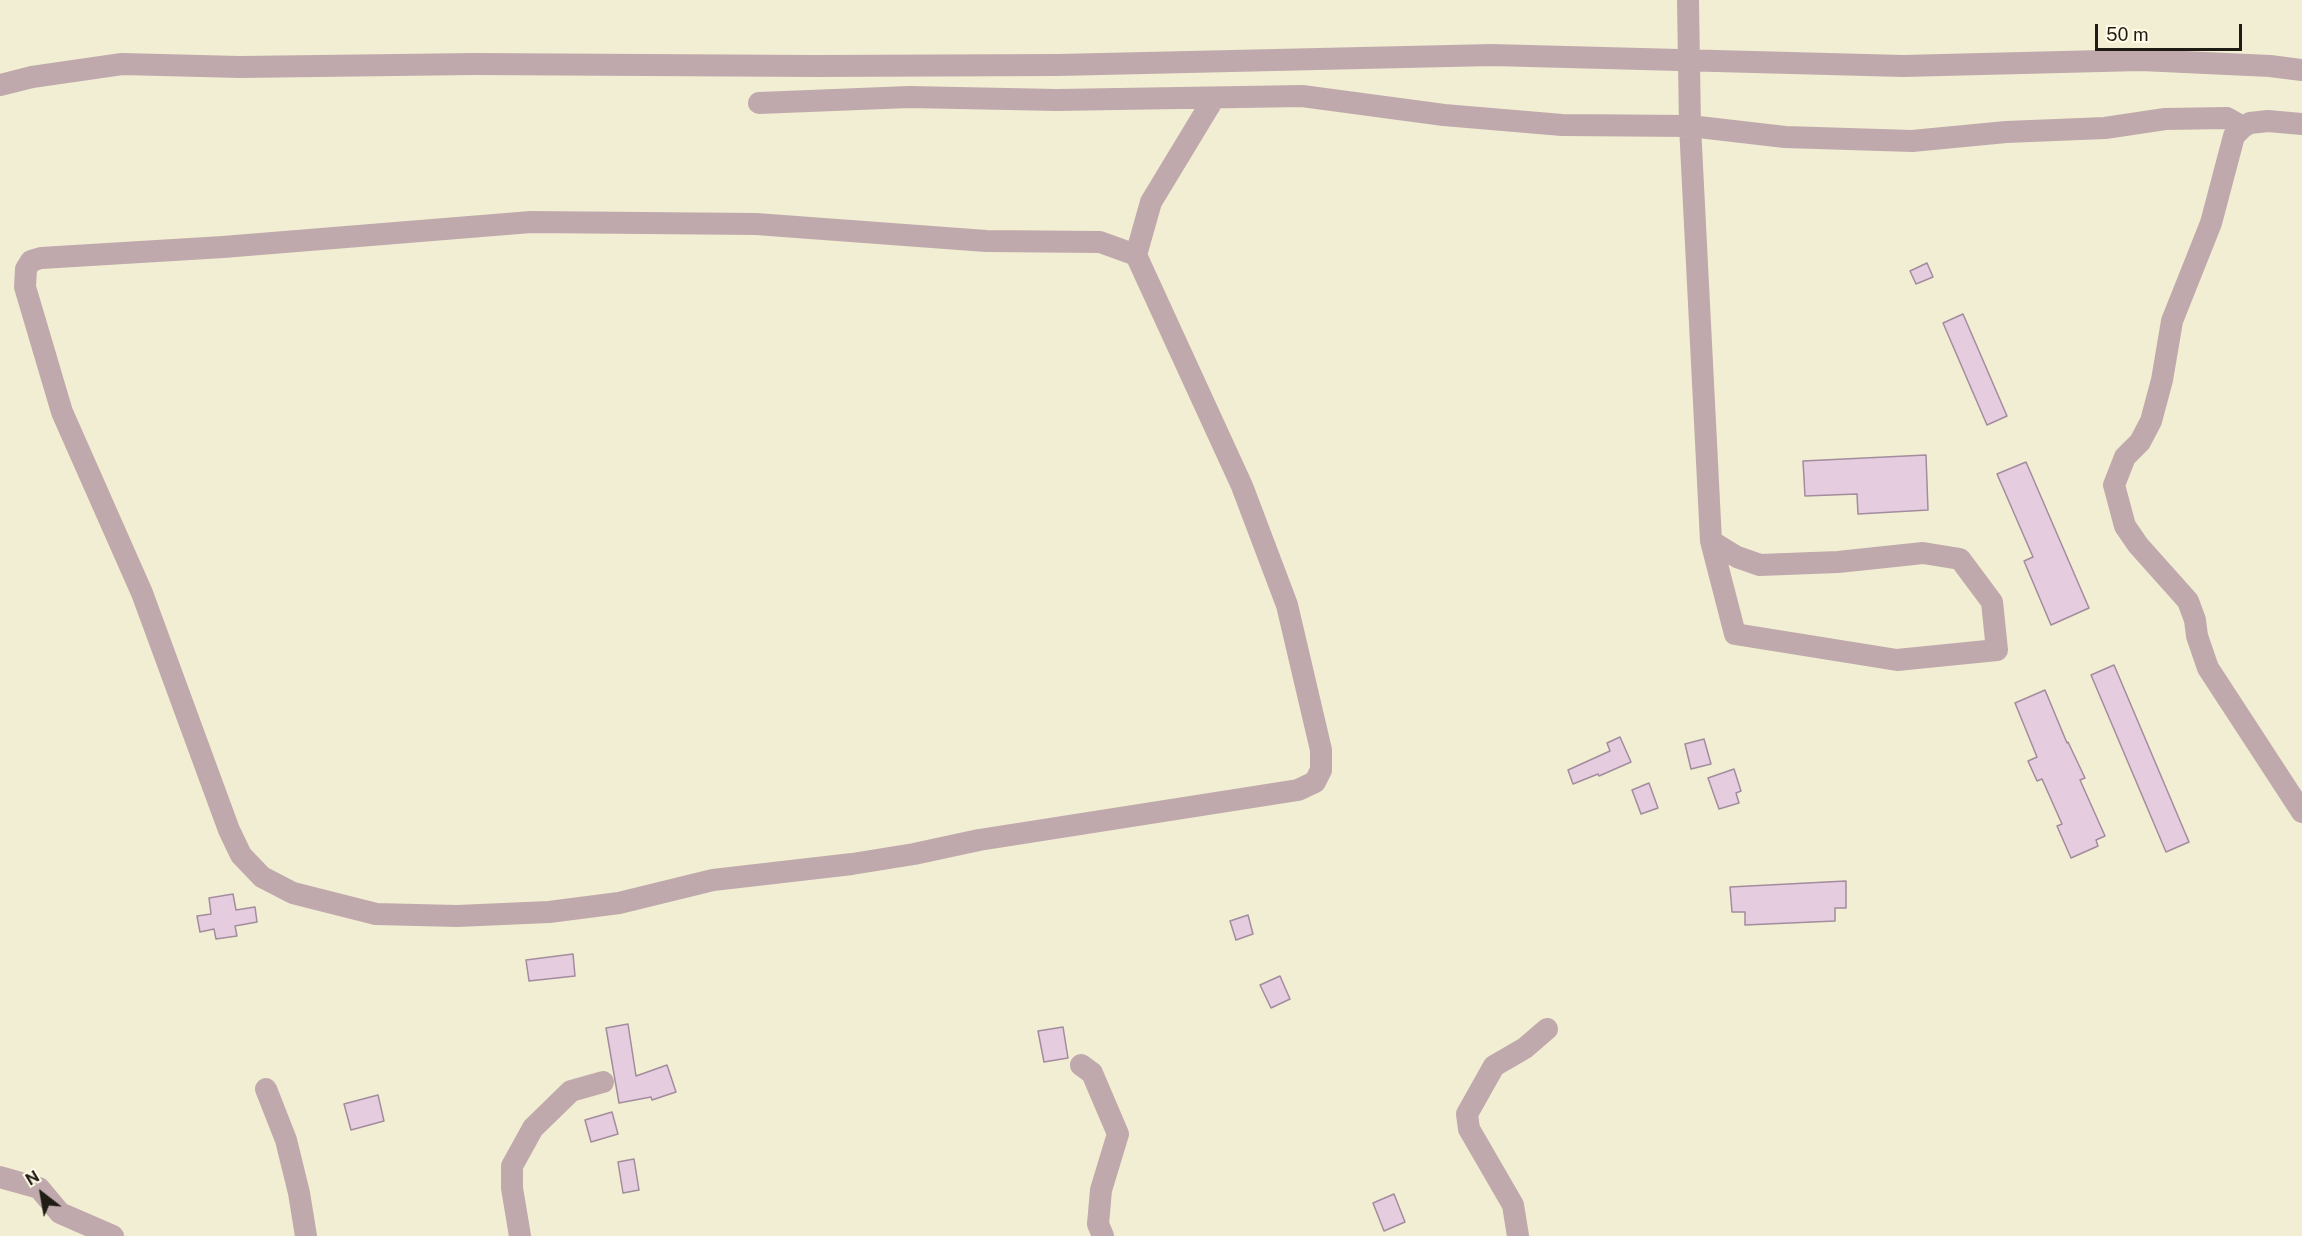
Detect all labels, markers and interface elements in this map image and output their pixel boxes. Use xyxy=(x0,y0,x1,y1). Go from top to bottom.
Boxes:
scale bar xyxy=(2098,12,2245,50)
text: 50 m xyxy=(2106,24,2149,45)
north arrow xyxy=(12,1164,72,1224)
text: N xyxy=(22,1167,43,1190)

